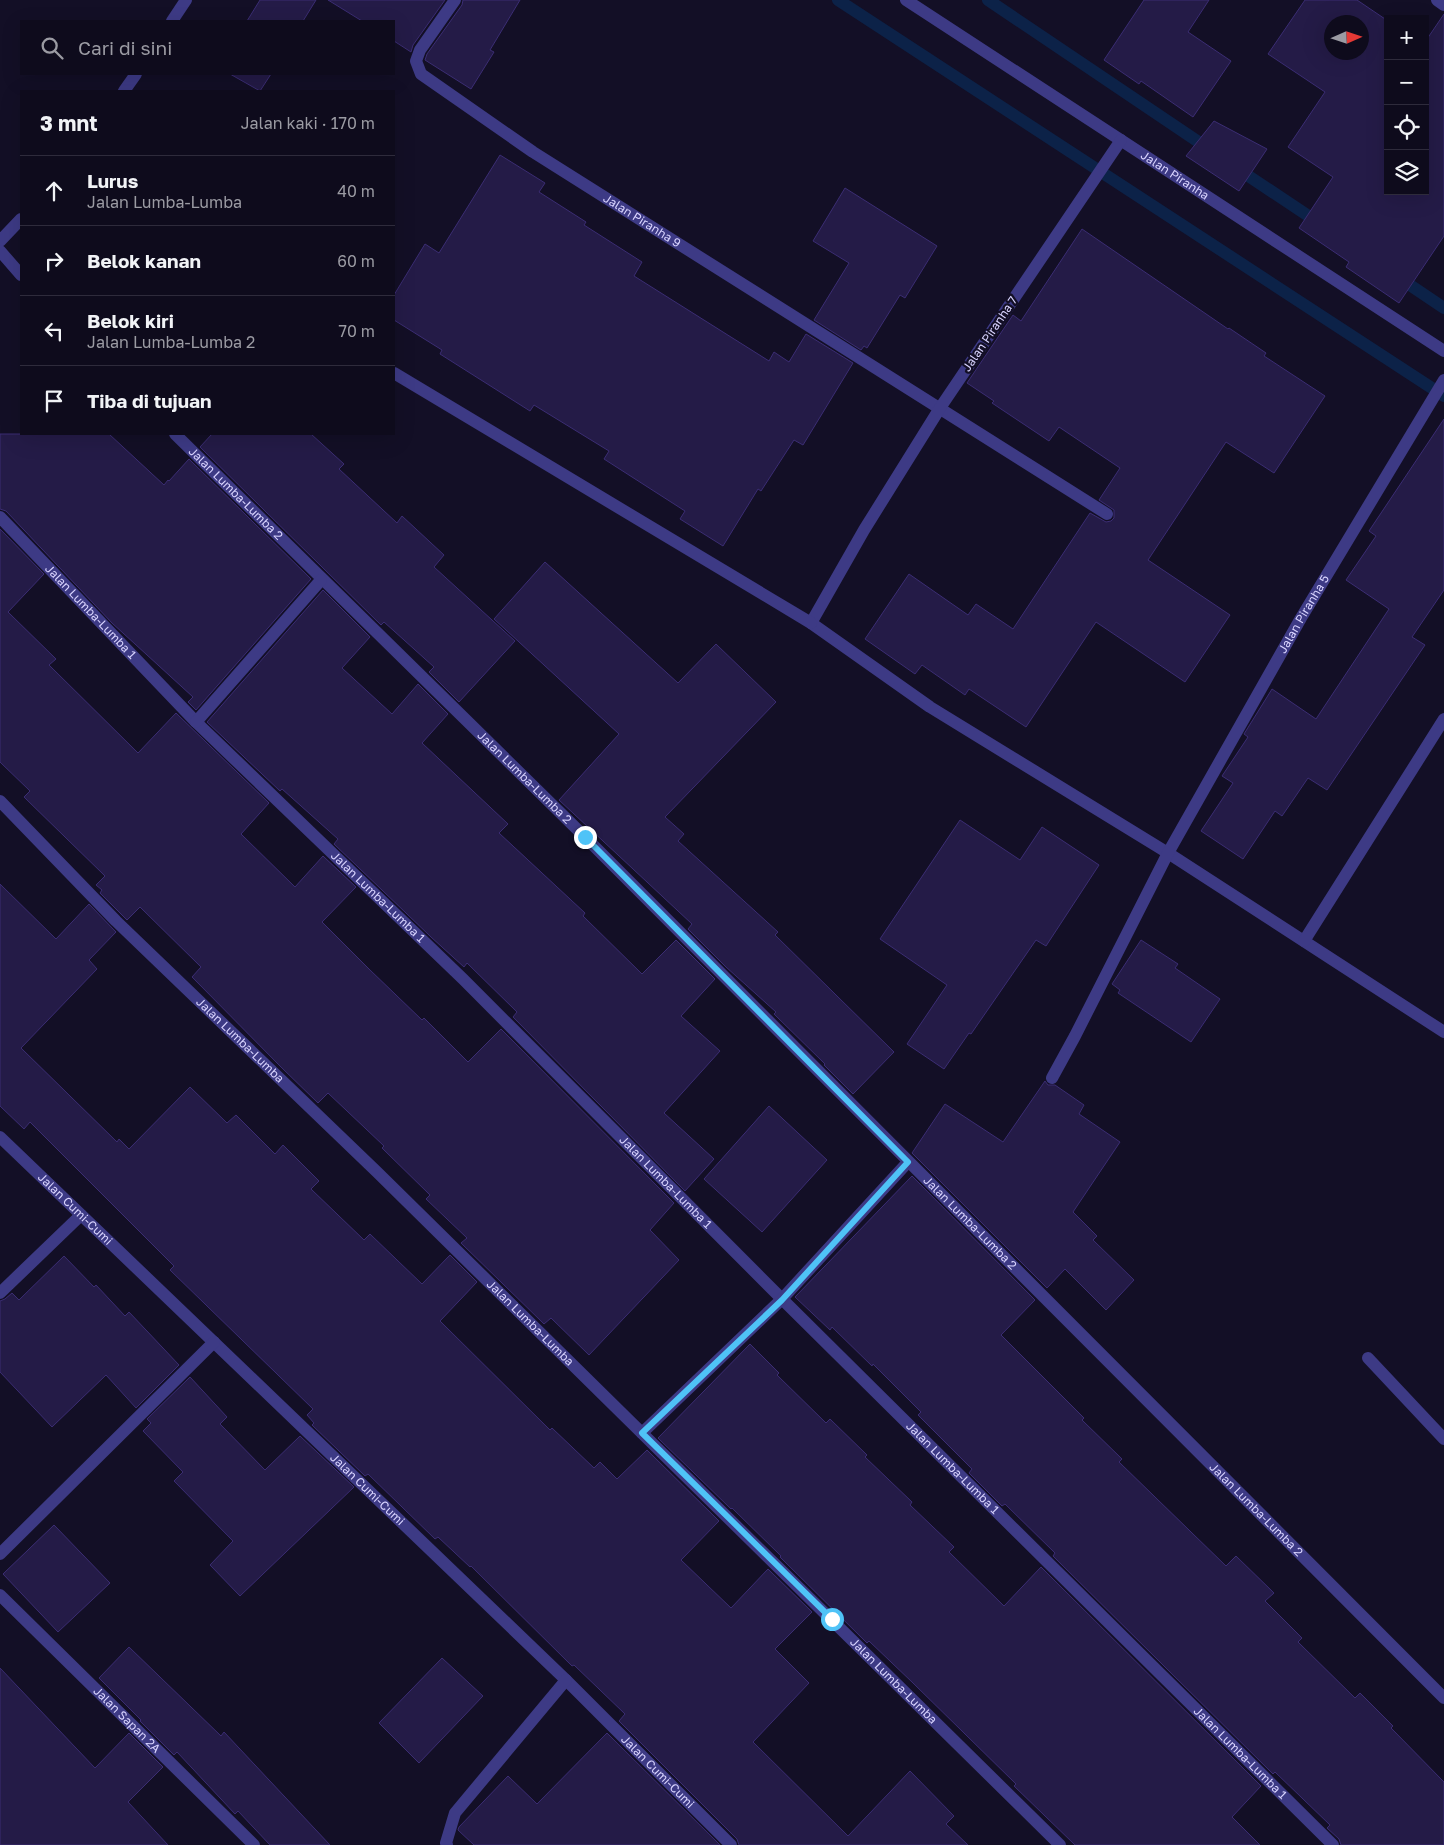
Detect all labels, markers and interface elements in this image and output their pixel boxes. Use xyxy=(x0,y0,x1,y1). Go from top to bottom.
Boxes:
north arrow xyxy=(1324,15,1369,60)
map controls xyxy=(1384,15,1429,195)
button: + xyxy=(1384,15,1429,60)
search box xyxy=(20,20,395,75)
icon: search xyxy=(38,34,66,62)
text: Cari di sini xyxy=(78,36,172,59)
button: − xyxy=(1384,60,1429,105)
button: locate xyxy=(1384,105,1429,150)
text: 3 mnt xyxy=(40,110,98,136)
text: Jalan kaki · 170 m xyxy=(241,113,375,133)
street label: Jalan Piranha xyxy=(1138,147,1212,203)
button: layers xyxy=(1384,150,1429,195)
text: Lurus xyxy=(87,169,138,192)
icon: ahead xyxy=(40,177,68,205)
text: 40 m xyxy=(337,181,375,201)
street label: Jalan Piranha 9 xyxy=(601,190,684,250)
text: Jalan Lumba-Lumba xyxy=(87,192,242,212)
icon: right xyxy=(40,247,68,275)
text: Belok kanan xyxy=(87,249,201,272)
text: 60 m xyxy=(337,251,375,271)
street label: Jalan Piranha 7 xyxy=(959,293,1020,374)
text: Belok kiri xyxy=(87,309,174,332)
icon: left xyxy=(40,317,68,345)
text: 70 m xyxy=(338,321,375,341)
text: Jalan Lumba-Lumba 2 xyxy=(87,332,255,352)
icon: arrive xyxy=(40,387,68,415)
text: Tiba di tujuan xyxy=(87,389,212,412)
street label: Jalan Lumba-Lumba 2 xyxy=(186,444,286,543)
street label: Jalan Lumba-Lumba 1 xyxy=(42,561,140,662)
street label: Jalan Piranha 5 xyxy=(1275,572,1332,656)
street label: Jalan Lumba-Lumba 2 xyxy=(474,727,575,827)
route end xyxy=(574,826,597,849)
street label: Jalan Lumba-Lumba 1 xyxy=(328,848,429,946)
street label: Jalan Lumba-Lumba xyxy=(193,994,288,1086)
street label: Jalan Lumba-Lumba 1 xyxy=(616,1132,715,1232)
street label: Jalan Cumi-Cumi xyxy=(35,1169,116,1248)
street label: Jalan Lumba-Lumba 2 xyxy=(920,1173,1020,1273)
street label: Jalan Lumba-Lumba xyxy=(484,1276,577,1369)
street label: Jalan Lumba-Lumba 1 xyxy=(903,1418,1003,1517)
street label: Jalan Cumi-Cumi xyxy=(327,1450,408,1528)
street label: Jalan Lumba-Lumba 2 xyxy=(1206,1459,1306,1559)
route start xyxy=(821,1608,844,1631)
street label: Jalan Lumba-Lumba xyxy=(847,1634,940,1727)
street label: Jalan Sapan 2A xyxy=(90,1683,164,1756)
street label: Jalan Lumba-Lumba 1 xyxy=(1191,1703,1290,1802)
street label: Jalan Cumi-Cumi xyxy=(618,1732,698,1811)

